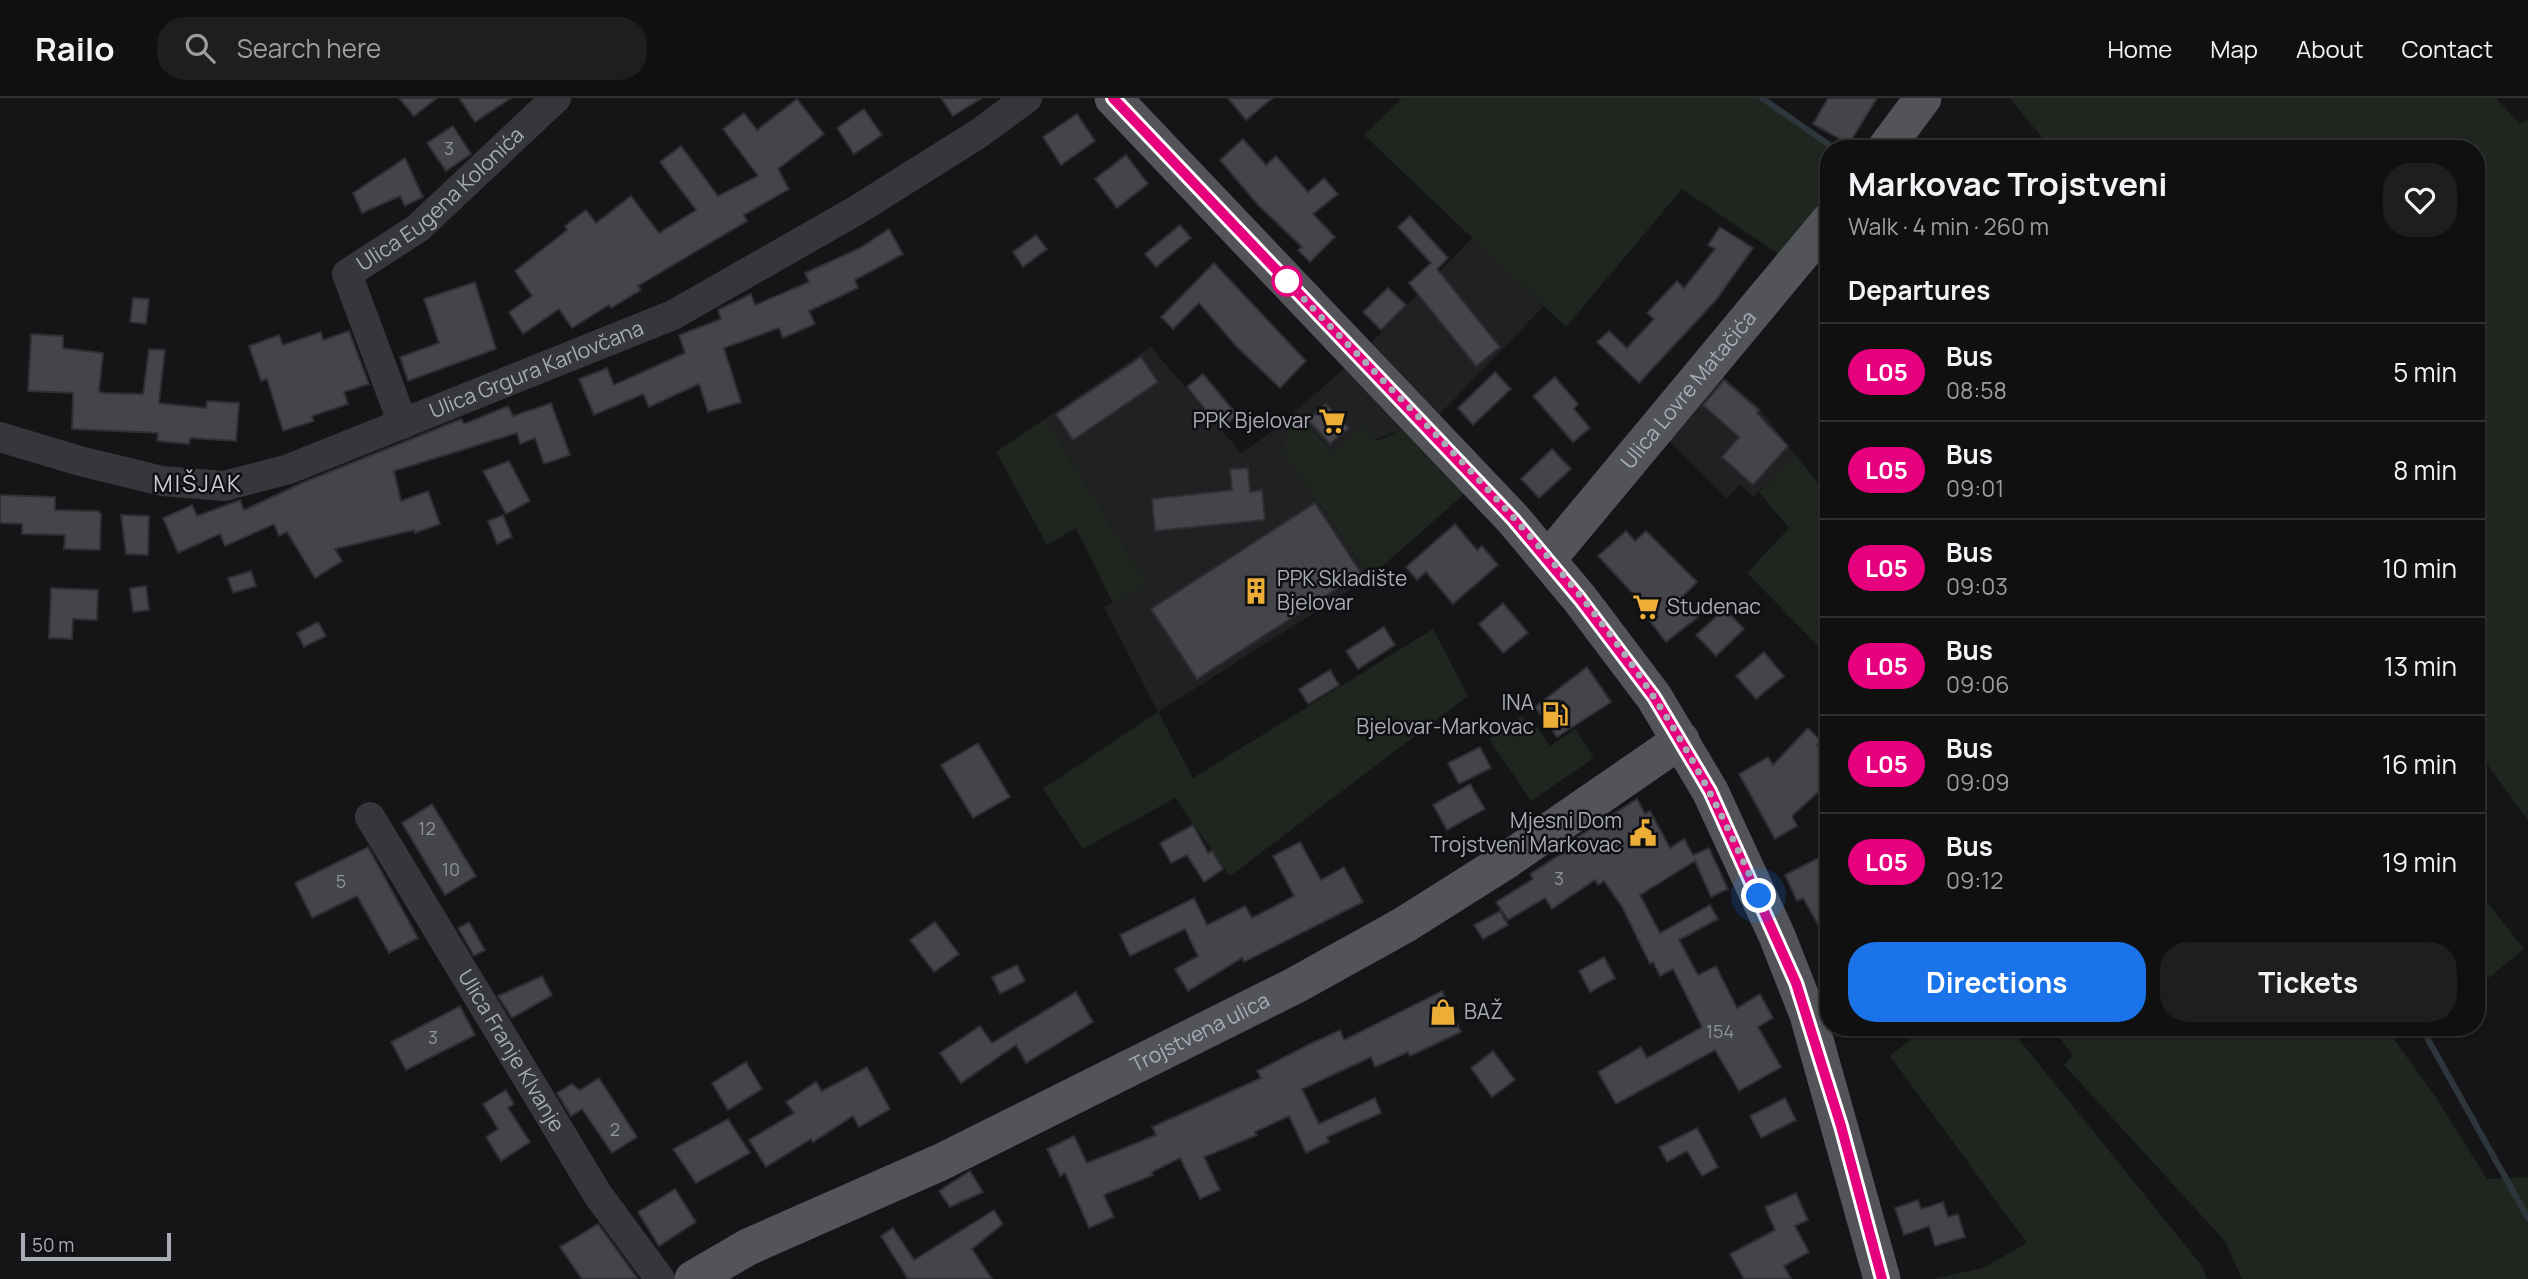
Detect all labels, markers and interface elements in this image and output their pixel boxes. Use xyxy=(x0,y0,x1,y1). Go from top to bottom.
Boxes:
search box xyxy=(157,17,647,80)
text: Railo xyxy=(35,26,115,71)
icon: search xyxy=(181,29,219,67)
text: Search here xyxy=(237,30,381,66)
text: Home xyxy=(2107,32,2172,65)
text: Map xyxy=(2210,32,2258,65)
text: About xyxy=(2296,32,2364,65)
text: Contact xyxy=(2402,32,2493,65)
street label: Ulica Eugena Kolonića xyxy=(351,120,529,277)
house number: 3 xyxy=(444,136,454,160)
text: Markovac Trojstveni xyxy=(1848,161,2168,206)
button: heart xyxy=(2383,163,2457,237)
text: Walk · 4 min · 260 m xyxy=(1848,210,2049,242)
unlabelled marker xyxy=(1272,266,1302,296)
text: Departures xyxy=(1848,272,1990,308)
street label: Ulica Lovre Matačića xyxy=(1614,304,1762,474)
street label: Ulica Grgura Karlovčana xyxy=(425,313,647,424)
text: Bus xyxy=(1946,338,1993,374)
text: 5 min xyxy=(2393,354,2457,390)
text: L05 xyxy=(1865,355,1908,388)
text: 08:58 xyxy=(1946,374,2007,406)
place label: PPK Bjelovar xyxy=(1193,406,1311,434)
supermarket icon: PPK Bjelovar xyxy=(1317,406,1347,436)
text: Bus xyxy=(1946,436,1993,472)
text: 8 min xyxy=(2393,452,2457,488)
text: L05 xyxy=(1865,453,1908,486)
district label: MIŠJAK xyxy=(153,467,243,499)
text: 09:01 xyxy=(1946,472,2004,504)
text: Bus xyxy=(1946,534,1993,570)
text: 10 min xyxy=(2382,550,2457,586)
text: L05 xyxy=(1865,551,1908,584)
place label: PPK Skladište Bjelovar xyxy=(1277,564,1407,616)
text: 09:03 xyxy=(1946,570,2008,602)
building icon: PPK Skladište Bjelovar xyxy=(1241,576,1271,606)
supermarket icon: Studenac xyxy=(1631,592,1661,622)
place label: Studenac xyxy=(1667,592,1761,620)
text: Bus xyxy=(1946,632,1993,668)
text: 13 min xyxy=(2384,648,2457,684)
text: L05 xyxy=(1865,649,1908,682)
text: 09:06 xyxy=(1946,668,2009,700)
place label: INA Bjelovar-Markovac xyxy=(1356,688,1534,740)
fuel station icon: INA Bjelovar-Markovac xyxy=(1540,700,1570,730)
text: Bus xyxy=(1946,730,1993,766)
text: 16 min xyxy=(2382,746,2457,782)
text: L05 xyxy=(1865,747,1908,780)
text: 09:09 xyxy=(1946,766,2009,798)
place label: Mjesni Dom Trojstveni Markovac xyxy=(1430,806,1622,858)
house number: 12 xyxy=(418,816,436,840)
public building icon: Mjesni Dom Trojstveni Markovac xyxy=(1628,818,1658,848)
text: Bus xyxy=(1946,828,1993,864)
text: 19 min xyxy=(2382,844,2457,880)
text: L05 xyxy=(1865,845,1908,878)
house number: 10 xyxy=(442,857,460,881)
text: 09:12 xyxy=(1946,864,2003,896)
house number: 3 xyxy=(1554,866,1564,890)
house number: 5 xyxy=(336,869,346,893)
your location xyxy=(1741,878,1776,913)
button: Directions xyxy=(1848,942,2146,1022)
button: Tickets xyxy=(2160,942,2457,1022)
street label: Ulica Franje Klvanje xyxy=(452,964,572,1137)
street label: Trojstvena ulica xyxy=(1125,985,1274,1078)
shop icon: BAŽ xyxy=(1428,997,1458,1027)
place label: BAŽ xyxy=(1464,997,1503,1025)
house number: 154 xyxy=(1706,1019,1734,1043)
house number: 3 xyxy=(428,1025,438,1049)
house number: 2 xyxy=(610,1117,620,1141)
scale bar xyxy=(21,1230,172,1262)
text: 50 m xyxy=(32,1232,74,1258)

